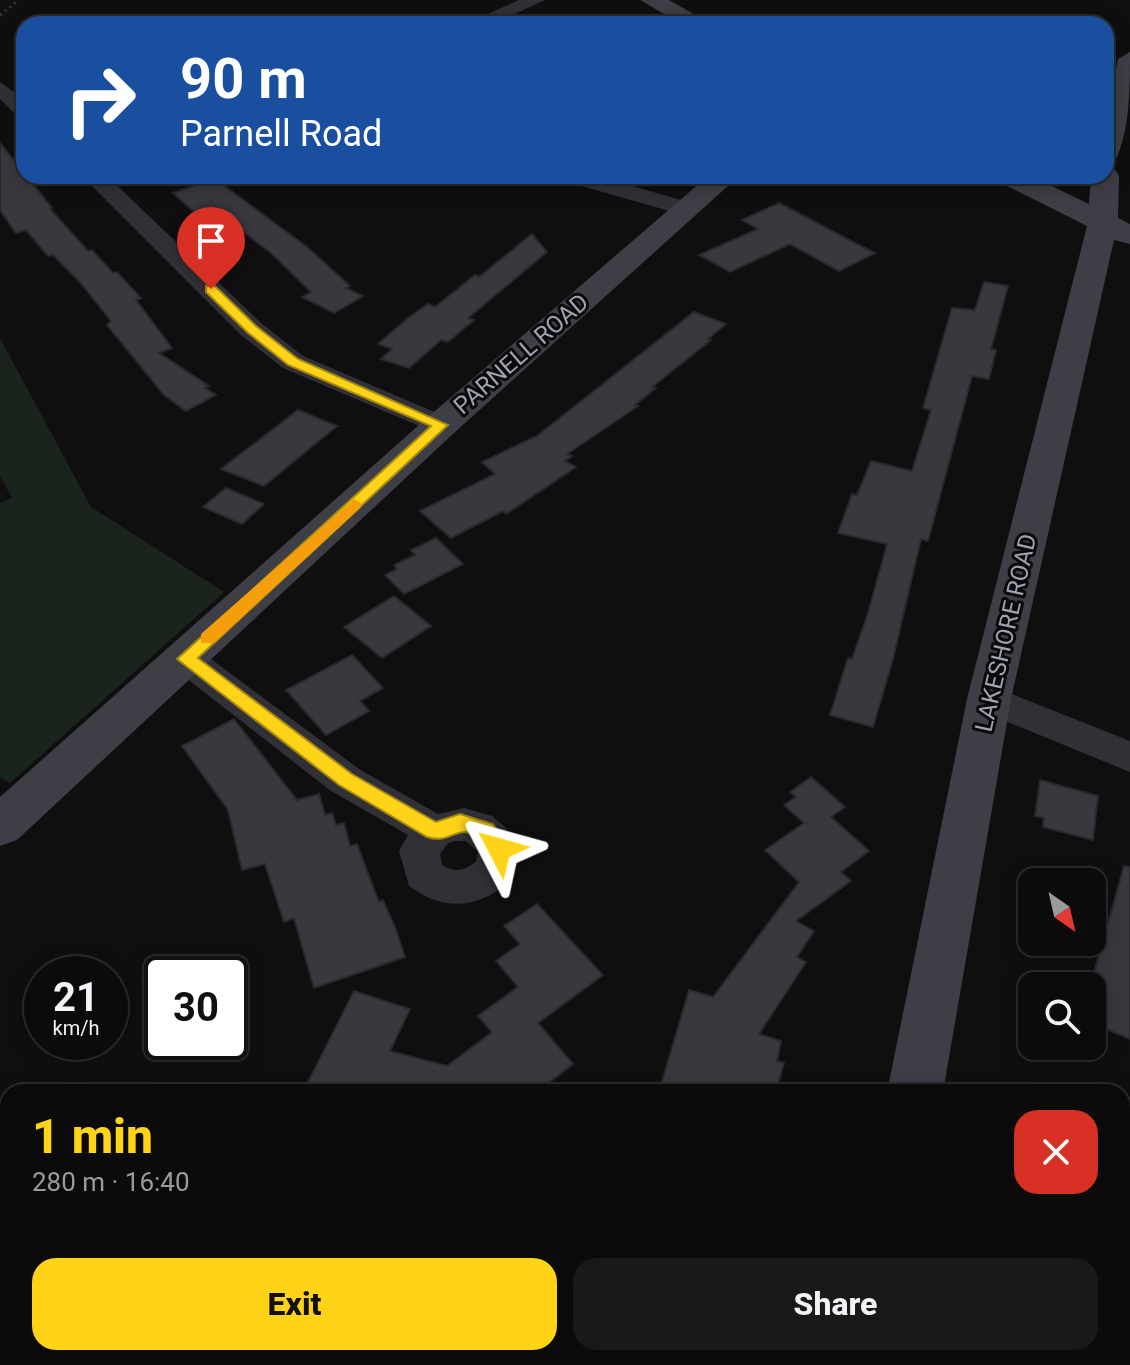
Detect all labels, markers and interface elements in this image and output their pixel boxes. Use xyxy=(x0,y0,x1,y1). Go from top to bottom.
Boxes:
text: 90 m xyxy=(180,46,307,112)
icon: right xyxy=(48,48,152,152)
text: Parnell Road xyxy=(180,113,382,155)
pin xyxy=(177,207,245,289)
icon: arrive xyxy=(189,219,233,263)
street label: PARNELL ROAD xyxy=(448,288,594,420)
street label: LAKESHORE ROAD xyxy=(970,531,1042,735)
position arrow xyxy=(457,807,541,891)
north arrow xyxy=(1018,868,1106,956)
map controls xyxy=(1018,868,1106,1060)
speed limit sign: 30 xyxy=(144,956,248,1060)
button: search xyxy=(1018,972,1106,1060)
text: 21 xyxy=(53,974,99,1021)
text: km/h xyxy=(53,1016,99,1040)
text: 1 min xyxy=(32,1108,153,1165)
button: close xyxy=(1014,1110,1098,1194)
text: 280 m · 16:40 xyxy=(32,1167,190,1197)
button: Exit xyxy=(32,1258,557,1350)
button: Share xyxy=(573,1258,1098,1350)

